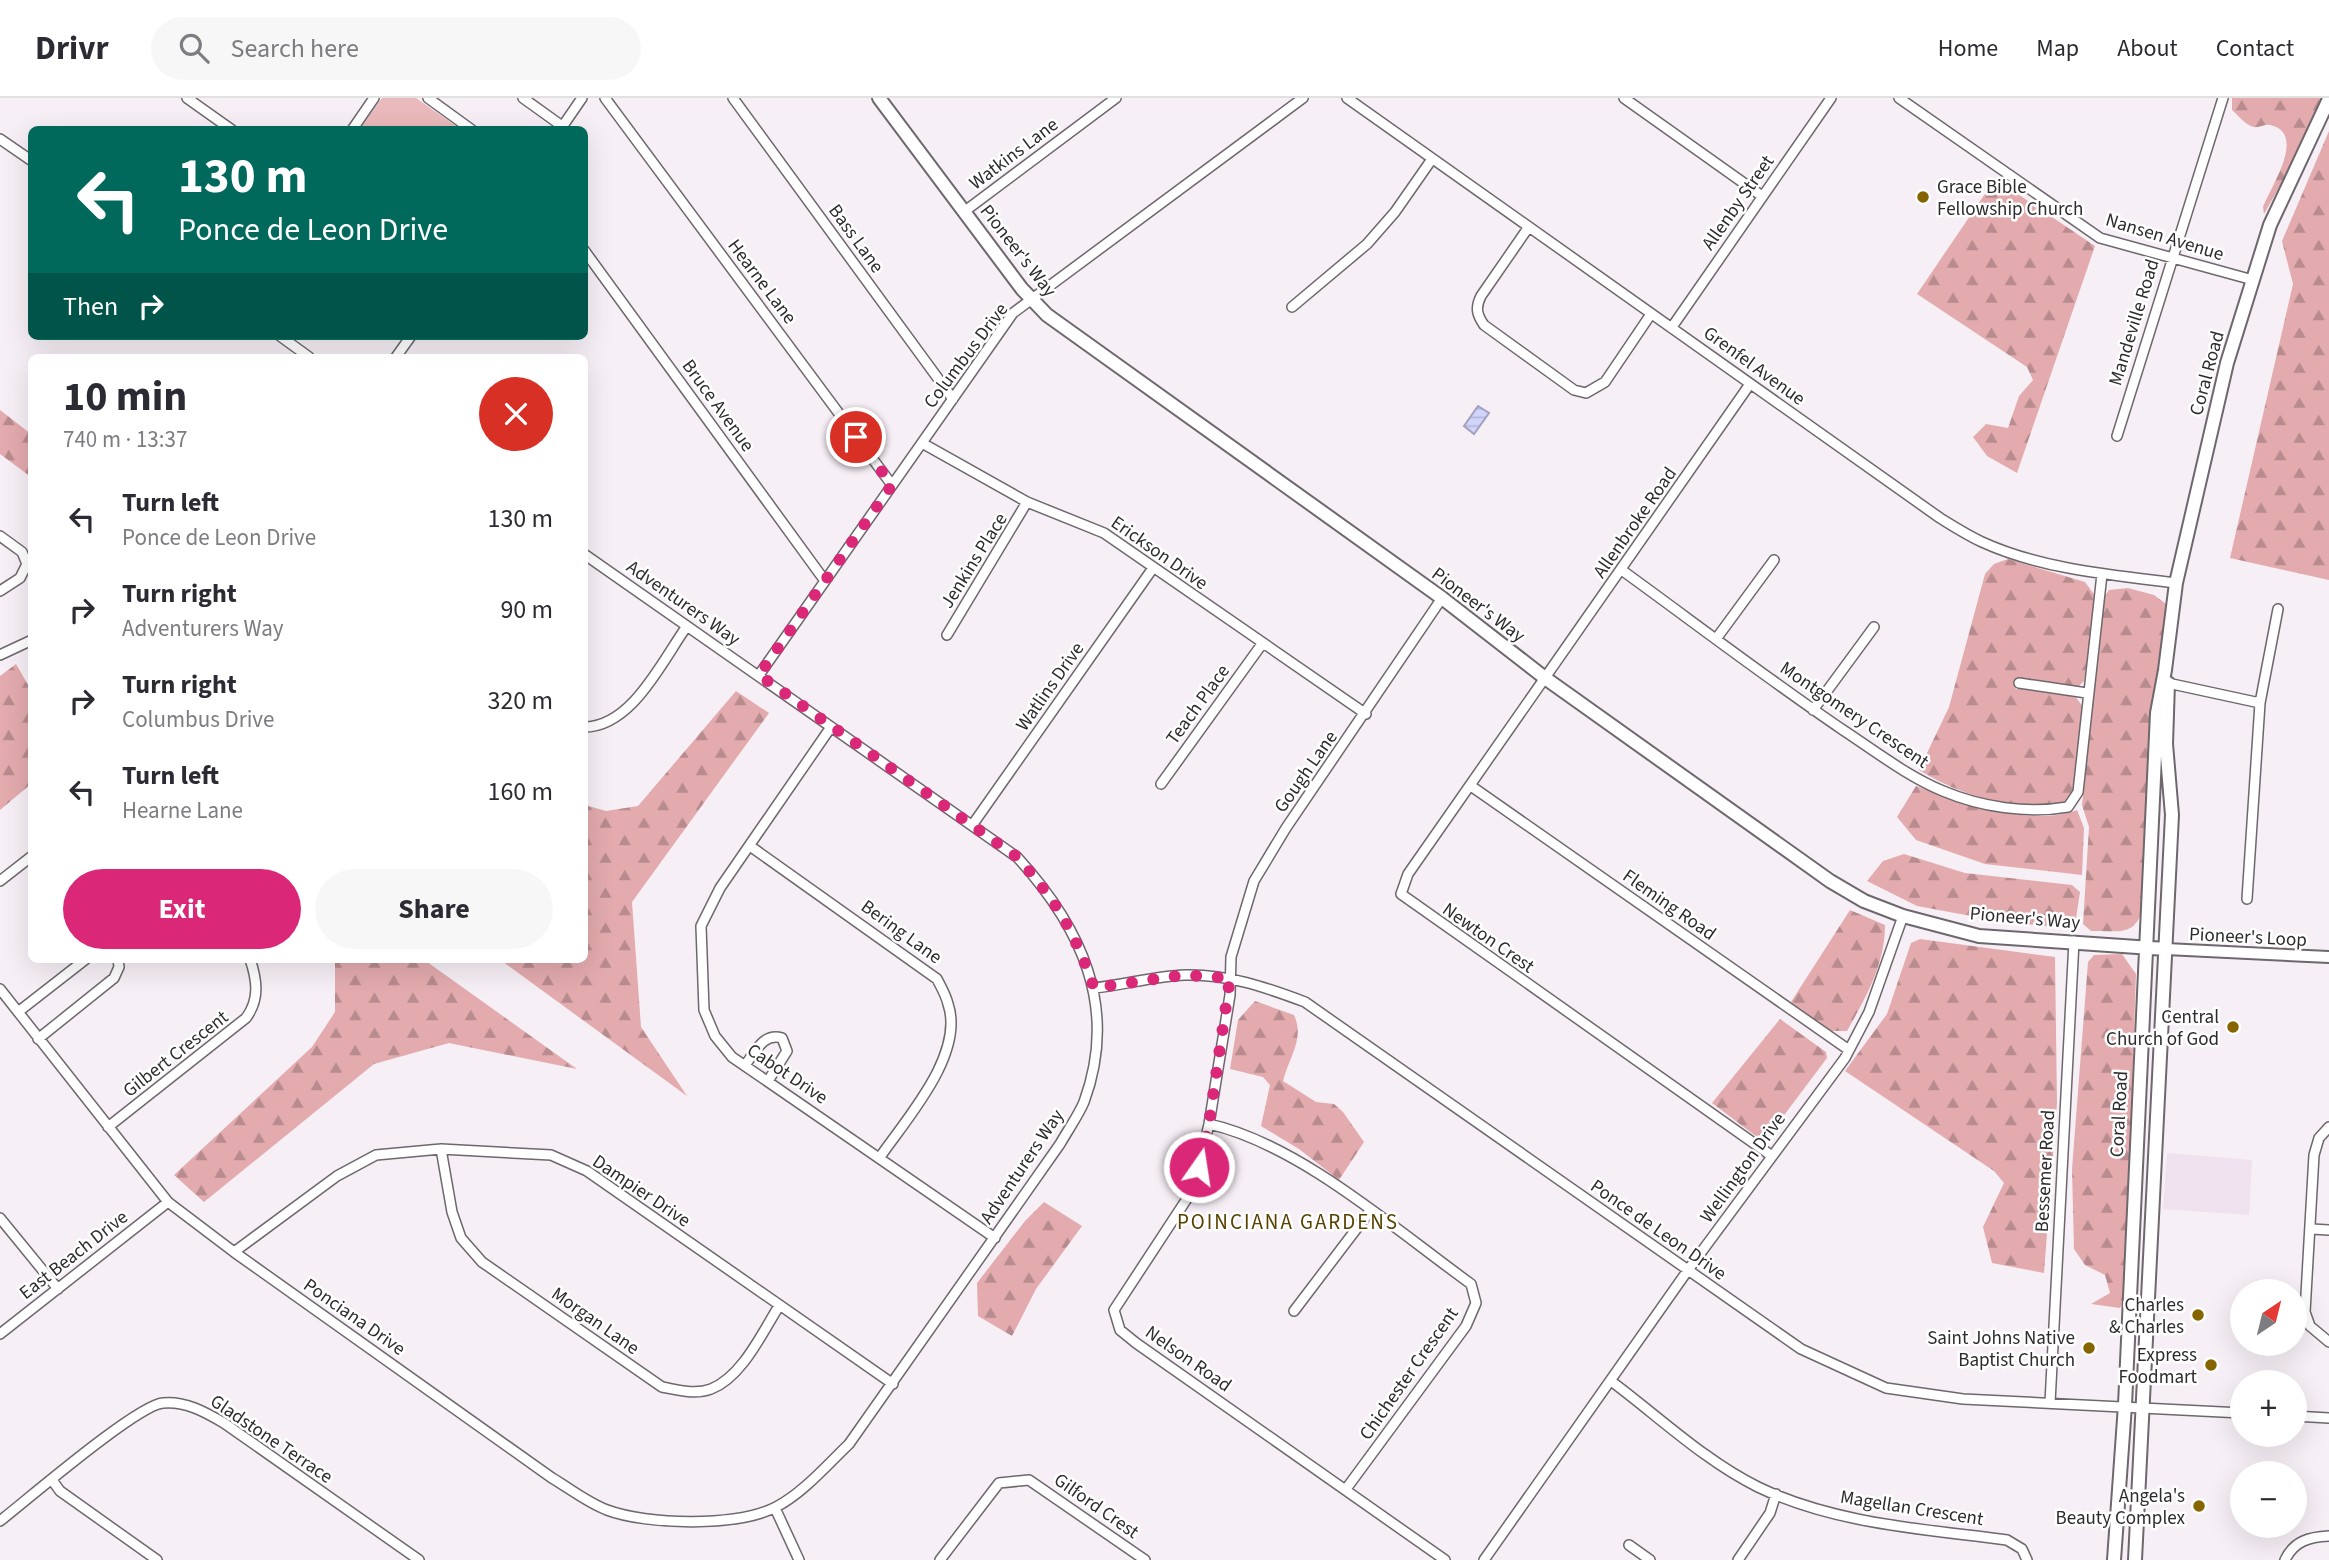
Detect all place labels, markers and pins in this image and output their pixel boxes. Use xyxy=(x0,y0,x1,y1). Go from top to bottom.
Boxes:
place label: Grace Bible Fellowship Church xyxy=(1937,174,2083,223)
marker: Grace Bible Fellowship Church xyxy=(1915,189,1931,205)
pin xyxy=(826,407,886,467)
place label: Central Church of God xyxy=(2106,1004,2219,1053)
marker: Central Church of God xyxy=(2225,1019,2241,1035)
place label: Charles & Charles xyxy=(2109,1292,2184,1341)
marker: Charles & Charles xyxy=(2190,1307,2206,1323)
place label: Saint Johns Native Baptist Church xyxy=(1927,1325,2075,1374)
marker: Saint Johns Native Baptist Church xyxy=(2081,1340,2097,1356)
place label: Express Foodmart xyxy=(2118,1342,2198,1391)
marker: Express Foodmart xyxy=(2203,1357,2219,1373)
place label: Angela's Beauty Complex xyxy=(2056,1483,2186,1532)
marker: Angela's Beauty Complex xyxy=(2191,1498,2207,1514)

